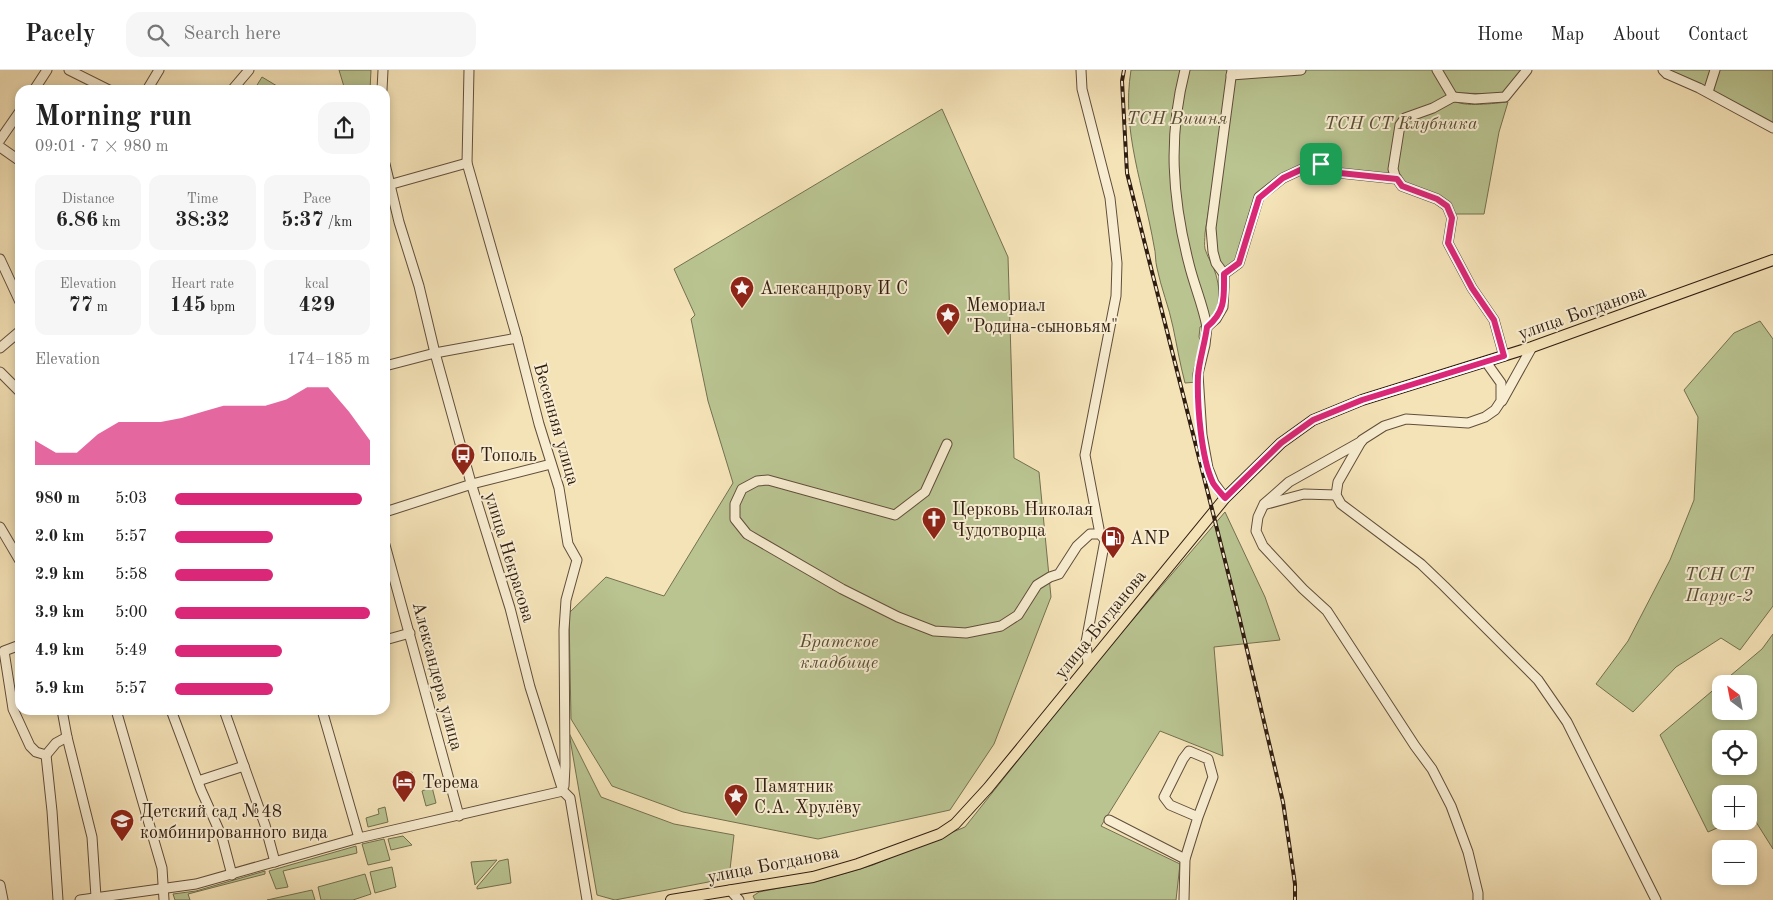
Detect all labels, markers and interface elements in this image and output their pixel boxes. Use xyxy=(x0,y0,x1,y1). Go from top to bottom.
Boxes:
search box xyxy=(126,12,476,57)
icon: search xyxy=(144,21,172,49)
text: Pacely xyxy=(25,23,96,47)
text: Search here xyxy=(184,25,281,44)
text: Home xyxy=(1477,26,1523,44)
text: Map xyxy=(1551,26,1584,44)
text: About xyxy=(1612,26,1660,44)
text: Contact xyxy=(1688,26,1748,44)
button: share xyxy=(318,102,370,154)
text: Morning run xyxy=(35,104,192,132)
park label: ТСН Вишня xyxy=(1126,110,1228,128)
park label: ТСН СТ Клубника xyxy=(1324,115,1478,133)
text: 09:01 · 7 × 980 m xyxy=(35,139,168,155)
pin xyxy=(1300,143,1342,185)
icon: arrive xyxy=(1307,150,1335,178)
text: Distance xyxy=(62,192,115,206)
text: Time xyxy=(187,192,218,206)
text: Pace xyxy=(303,192,331,206)
text: 6.86 xyxy=(56,210,98,231)
text: 38:32 xyxy=(175,210,230,231)
text: 5:37 xyxy=(281,210,324,231)
text: km xyxy=(98,215,121,229)
text: /km xyxy=(324,215,352,229)
place icon: Александрову И С xyxy=(729,275,755,309)
text: Elevation xyxy=(60,277,117,291)
text: Heart rate xyxy=(171,277,234,291)
text: kcal xyxy=(305,277,329,291)
place label: Александрову И С xyxy=(760,280,908,298)
street label: улица Богданова xyxy=(1516,283,1649,343)
text: 77 xyxy=(68,295,93,316)
text: 145 xyxy=(169,295,206,316)
text: 429 xyxy=(299,295,335,316)
place label: Мемориал "Родина-сыновьям" xyxy=(966,297,1118,336)
text: m xyxy=(93,300,108,314)
text: bpm xyxy=(206,300,236,314)
place icon: Мемориал "Родина-сыновьям" xyxy=(935,302,961,336)
text: Elevation xyxy=(35,352,100,368)
text: 174–185 m xyxy=(287,352,370,368)
street label: Весенняя улица xyxy=(530,361,582,488)
bus stop icon: Тополь xyxy=(450,442,476,476)
place label: Тополь xyxy=(480,447,537,465)
street label: улица Некрасова xyxy=(481,490,537,625)
text: 980 m xyxy=(35,491,80,507)
text: 5:03 xyxy=(115,491,147,507)
place label: Церковь Николая Чудотворца xyxy=(952,501,1093,540)
church icon: Церковь Николая Чудотворца xyxy=(921,506,947,540)
fuel station icon: ANP xyxy=(1100,525,1126,559)
text: 2.0 km xyxy=(35,529,84,545)
text: 5:57 xyxy=(115,529,147,545)
place label: ANP xyxy=(1130,530,1170,548)
park label: ТСН СТ Парус-2 xyxy=(1684,566,1755,605)
text: 2.9 km xyxy=(35,567,84,583)
text: 5:58 xyxy=(115,567,147,583)
street label: улица Богданова xyxy=(1052,567,1150,682)
street label: Александера улица xyxy=(409,600,466,753)
text: 3.9 km xyxy=(35,605,84,621)
text: 5:00 xyxy=(115,605,147,621)
park label: Братское кладбище xyxy=(799,633,878,672)
text: 4.9 km xyxy=(35,643,84,659)
text: 5:49 xyxy=(115,643,147,659)
north arrow xyxy=(1712,675,1758,720)
map controls xyxy=(1712,675,1757,885)
text: 5.9 km xyxy=(35,681,84,697)
text: 5:57 xyxy=(115,681,147,697)
button: locate xyxy=(1712,730,1757,775)
hotel icon: Терема xyxy=(391,769,417,803)
place label: Терема xyxy=(422,774,479,792)
place label: Памятник С.А. Хрулёву xyxy=(754,778,862,817)
place icon: Памятник С.А. Хрулёву xyxy=(723,783,749,817)
button: + xyxy=(1712,785,1757,830)
place label: Детский сад №48 комбинированного вида xyxy=(140,803,328,842)
school or university icon: Детский сад №48 комбинированного вида xyxy=(109,808,135,842)
button: − xyxy=(1712,840,1757,885)
street label: улица Богданова xyxy=(706,843,841,887)

